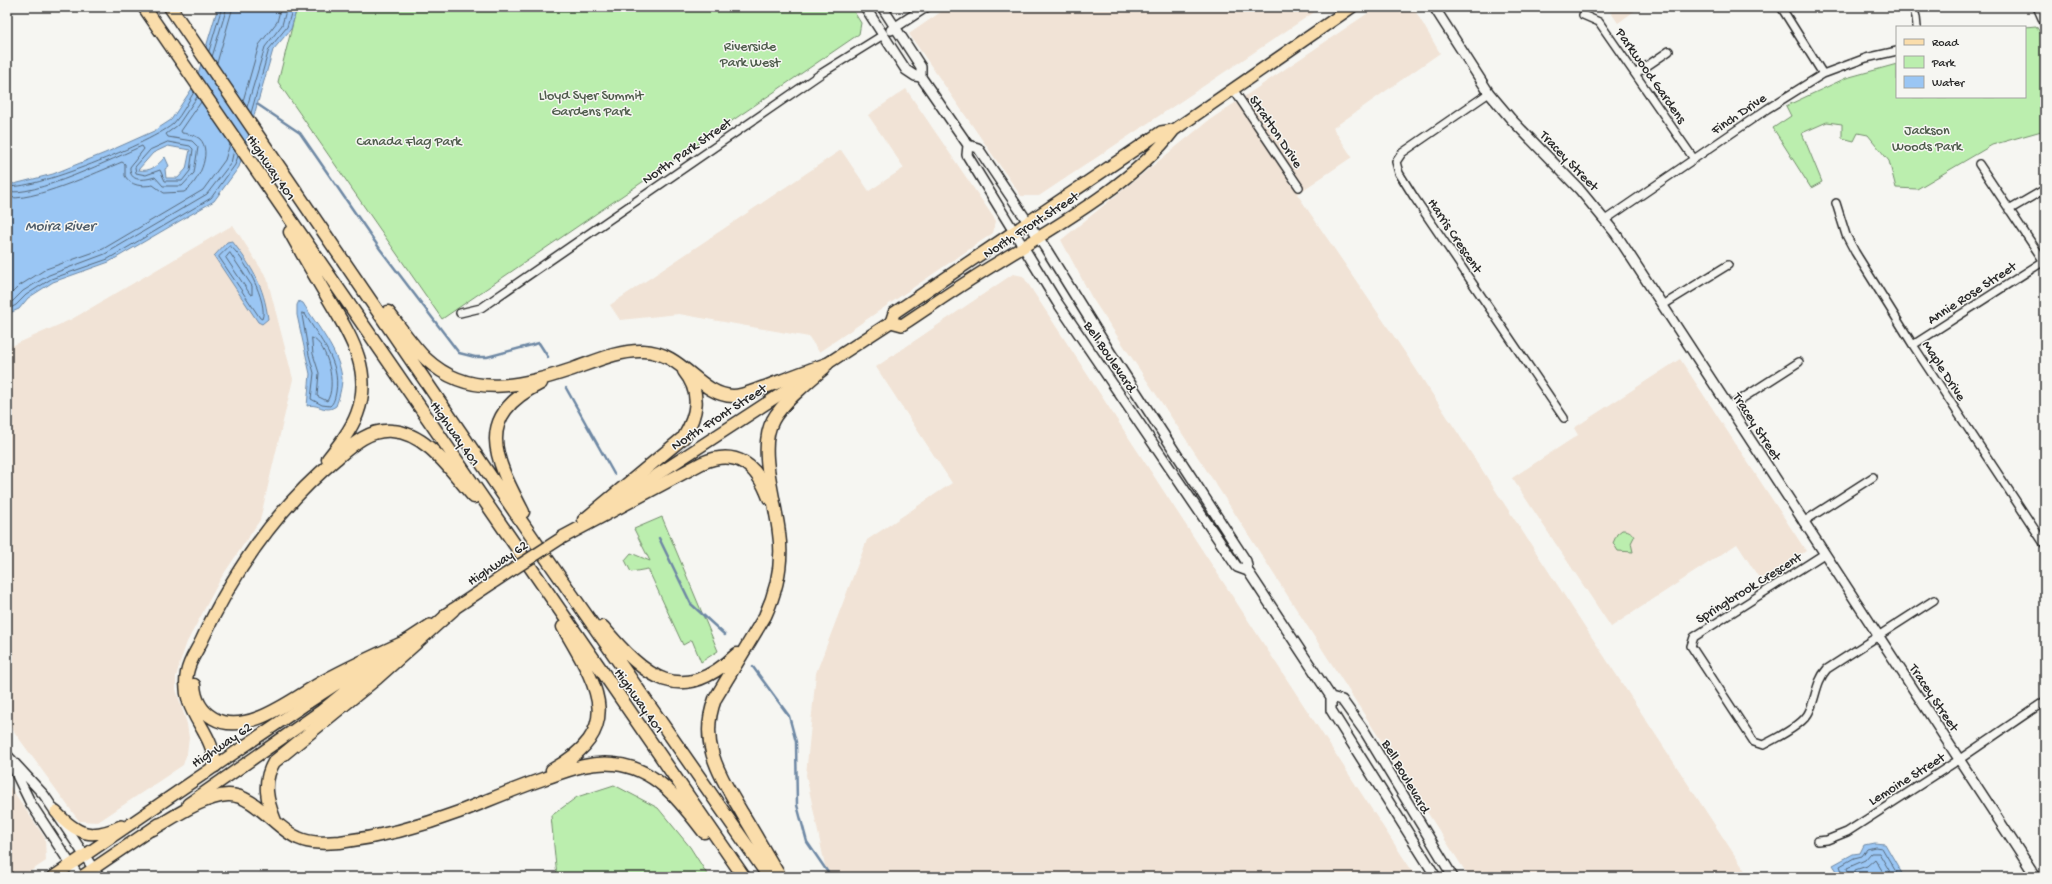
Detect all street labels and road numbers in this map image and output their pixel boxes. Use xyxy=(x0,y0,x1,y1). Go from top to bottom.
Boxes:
street label: Parkwood Gardens xyxy=(1610,25,1690,128)
street label: Finch Drive xyxy=(1708,90,1771,140)
street label: Stratton Drive xyxy=(1244,93,1306,173)
street label: North Park Street xyxy=(639,114,736,189)
street label: Tracey Street xyxy=(1534,127,1602,196)
street label: Highway 401 xyxy=(242,132,298,204)
street label: North Front Street xyxy=(980,188,1083,263)
street label: Harris Crescent xyxy=(1423,196,1486,278)
street label: Annie Rose Street xyxy=(1925,258,2021,329)
street label: Bell Boulevard xyxy=(1078,318,1140,398)
street label: Maple Drive xyxy=(1917,338,1969,405)
street label: North Front Street xyxy=(668,380,771,455)
street label: Tracey Street xyxy=(1727,389,1785,466)
street label: Highway 401 xyxy=(425,399,483,470)
street label: Highway 62 xyxy=(465,538,532,590)
street label: Springbrook Crescent xyxy=(1693,549,1807,629)
street label: Tracey Street xyxy=(1904,661,1962,736)
street label: Highway 401 xyxy=(609,666,667,737)
street label: Highway 62 xyxy=(189,720,256,772)
street label: Bell Boulevard xyxy=(1376,737,1434,819)
street label: Lemoine Street xyxy=(1866,749,1950,810)

